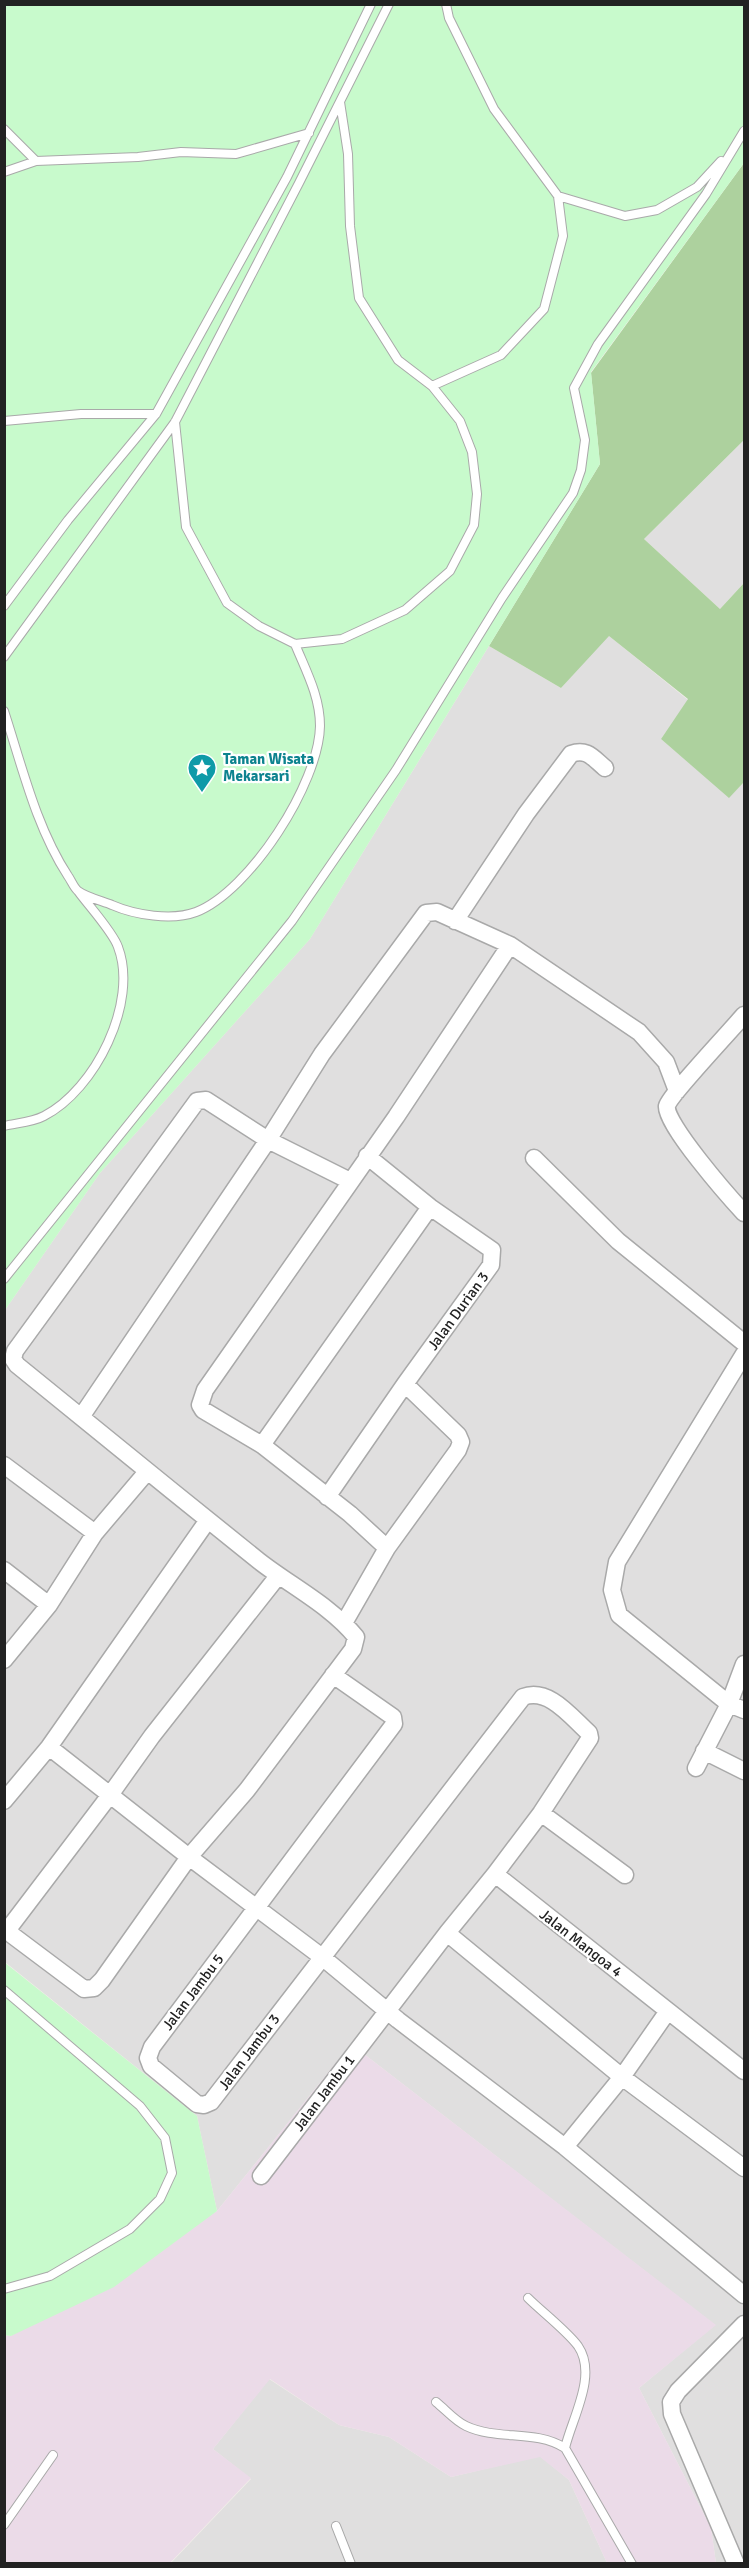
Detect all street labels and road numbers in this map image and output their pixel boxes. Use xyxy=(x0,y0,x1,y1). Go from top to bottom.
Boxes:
street label: Jalan Durian 3 xyxy=(424,1268,492,1354)
street label: Jalan Mangoa 4 xyxy=(536,1905,626,1981)
street label: Jalan Jambu 5 xyxy=(158,1950,228,2034)
street label: Jalan Jambu 3 xyxy=(214,2010,284,2094)
street label: Jalan Jambu 1 xyxy=(289,2051,359,2135)

